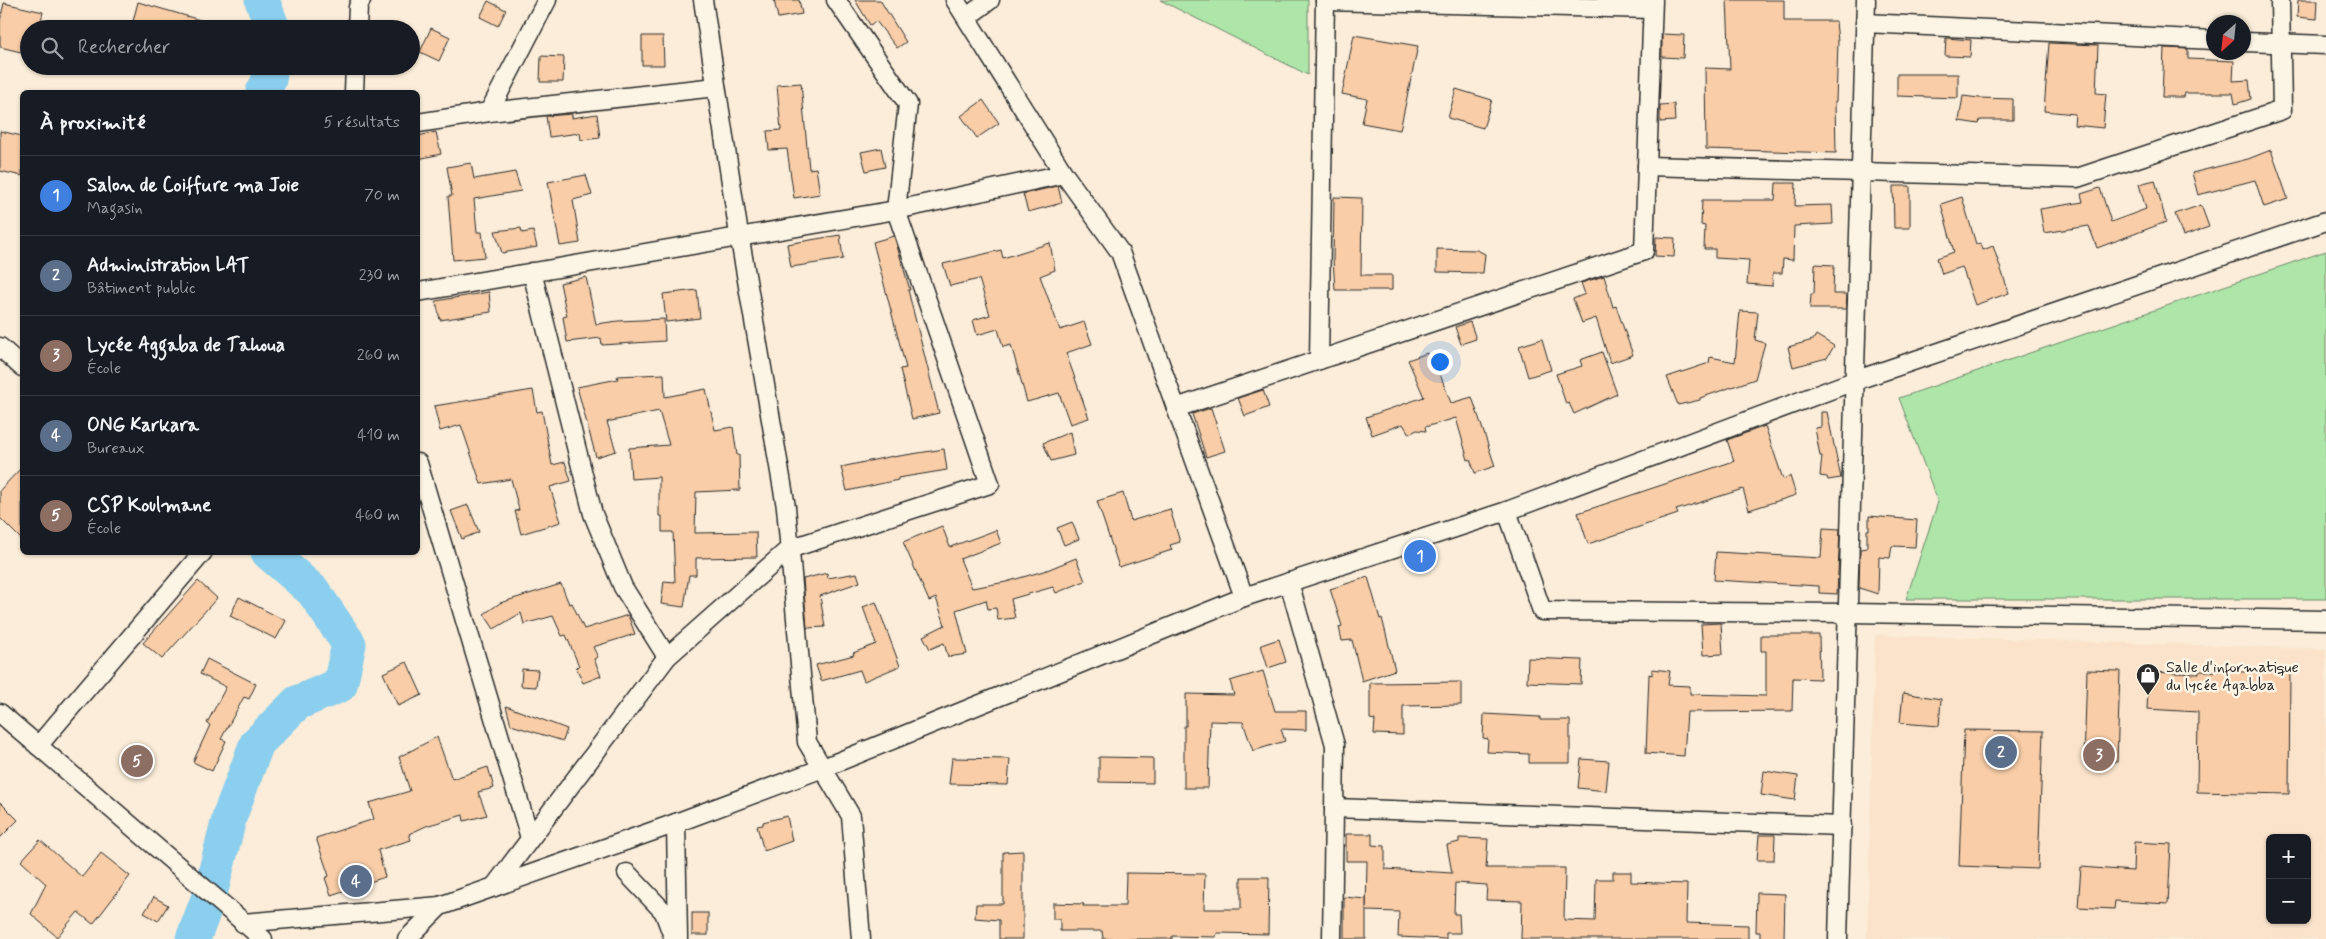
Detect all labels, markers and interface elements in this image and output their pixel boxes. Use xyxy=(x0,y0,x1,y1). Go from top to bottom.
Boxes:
north arrow xyxy=(2206,15,2251,60)
search box xyxy=(20,20,420,75)
icon: search xyxy=(38,34,66,62)
text: Rechercher xyxy=(78,35,170,60)
text: À proximité xyxy=(40,109,146,137)
text: 5 résultats xyxy=(323,112,400,133)
text: Salon de Coiffure ma Joie xyxy=(87,173,299,198)
text: 1 xyxy=(52,185,60,206)
text: 70 m xyxy=(364,185,400,206)
text: Magasin xyxy=(87,198,143,219)
text: Administration LAT xyxy=(87,253,249,278)
text: 2 xyxy=(52,265,60,286)
text: 230 m xyxy=(359,265,400,286)
text: Bâtiment public xyxy=(87,278,196,299)
text: Lycée Aggaba de Tahoua xyxy=(87,333,285,358)
text: 3 xyxy=(52,345,60,366)
text: 260 m xyxy=(357,345,400,366)
your location xyxy=(1427,349,1453,375)
text: École xyxy=(87,358,121,379)
text: ONG Karkara xyxy=(87,413,199,438)
text: 4 xyxy=(51,425,61,446)
text: 410 m xyxy=(357,425,400,446)
text: Bureaux xyxy=(87,438,145,459)
text: CSP Koulmane xyxy=(87,493,211,518)
text: 5 xyxy=(51,505,61,526)
text: 460 m xyxy=(355,505,400,526)
text: École xyxy=(87,518,121,539)
pin: 1 xyxy=(1404,537,1436,575)
place label: Salle d'informatique du lycée Agabba xyxy=(2166,657,2299,696)
shop icon: Salle d'informatique du lycée Agabba xyxy=(2135,662,2161,696)
pin: 2 xyxy=(1985,733,2017,771)
pin: 3 xyxy=(2083,736,2115,774)
pin: 5 xyxy=(121,742,153,780)
map controls xyxy=(2266,834,2311,924)
button: + xyxy=(2266,834,2311,879)
pin: 4 xyxy=(340,862,372,900)
button: − xyxy=(2266,879,2311,924)

